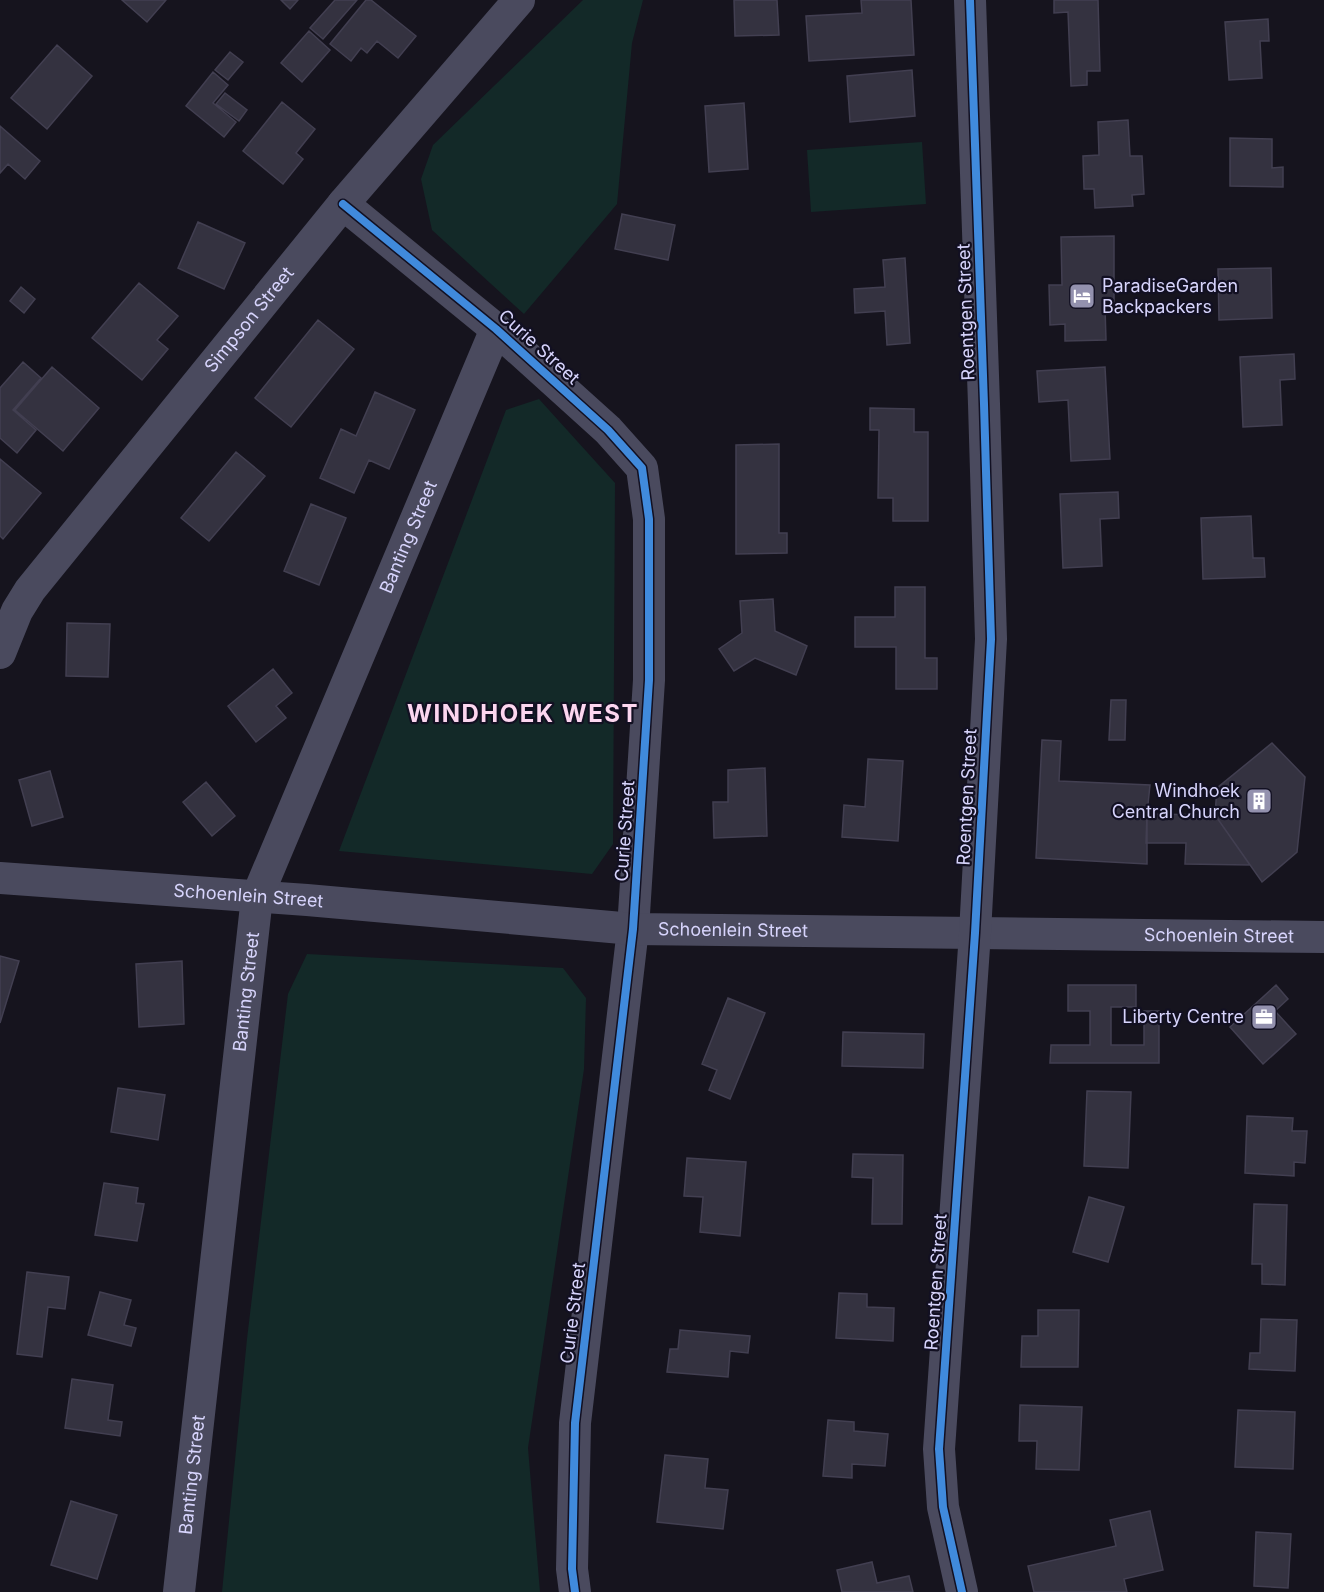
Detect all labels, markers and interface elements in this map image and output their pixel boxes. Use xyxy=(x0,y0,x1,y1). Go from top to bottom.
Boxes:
street label: Roentgen Street xyxy=(953,243,978,381)
street label: Simpson Street xyxy=(200,262,298,376)
place label: ParadiseGarden Backpackers xyxy=(1102,275,1238,317)
hotel icon: ParadiseGarden Backpackers xyxy=(1067,281,1097,311)
street label: Curie Street xyxy=(495,305,584,388)
street label: Banting Street xyxy=(375,477,441,596)
district label: WINDHOEK WEST xyxy=(407,699,639,728)
street label: Roentgen Street xyxy=(952,728,981,866)
street label: Curie Street xyxy=(610,779,639,882)
place label: Windhoek Central Church xyxy=(1112,780,1240,822)
building icon: Windhoek Central Church xyxy=(1244,786,1274,816)
street label: Schoenlein Street xyxy=(173,879,324,911)
street label: Schoenlein Street xyxy=(658,918,808,941)
street label: Schoenlein Street xyxy=(1144,924,1294,947)
street label: Banting Street xyxy=(229,931,263,1053)
office icon: Liberty Centre xyxy=(1249,1002,1279,1032)
place label: Liberty Centre xyxy=(1122,1006,1244,1027)
street label: Roentgen Street xyxy=(920,1213,951,1351)
street label: Curie Street xyxy=(556,1261,589,1365)
street label: Banting Street xyxy=(175,1414,209,1536)

